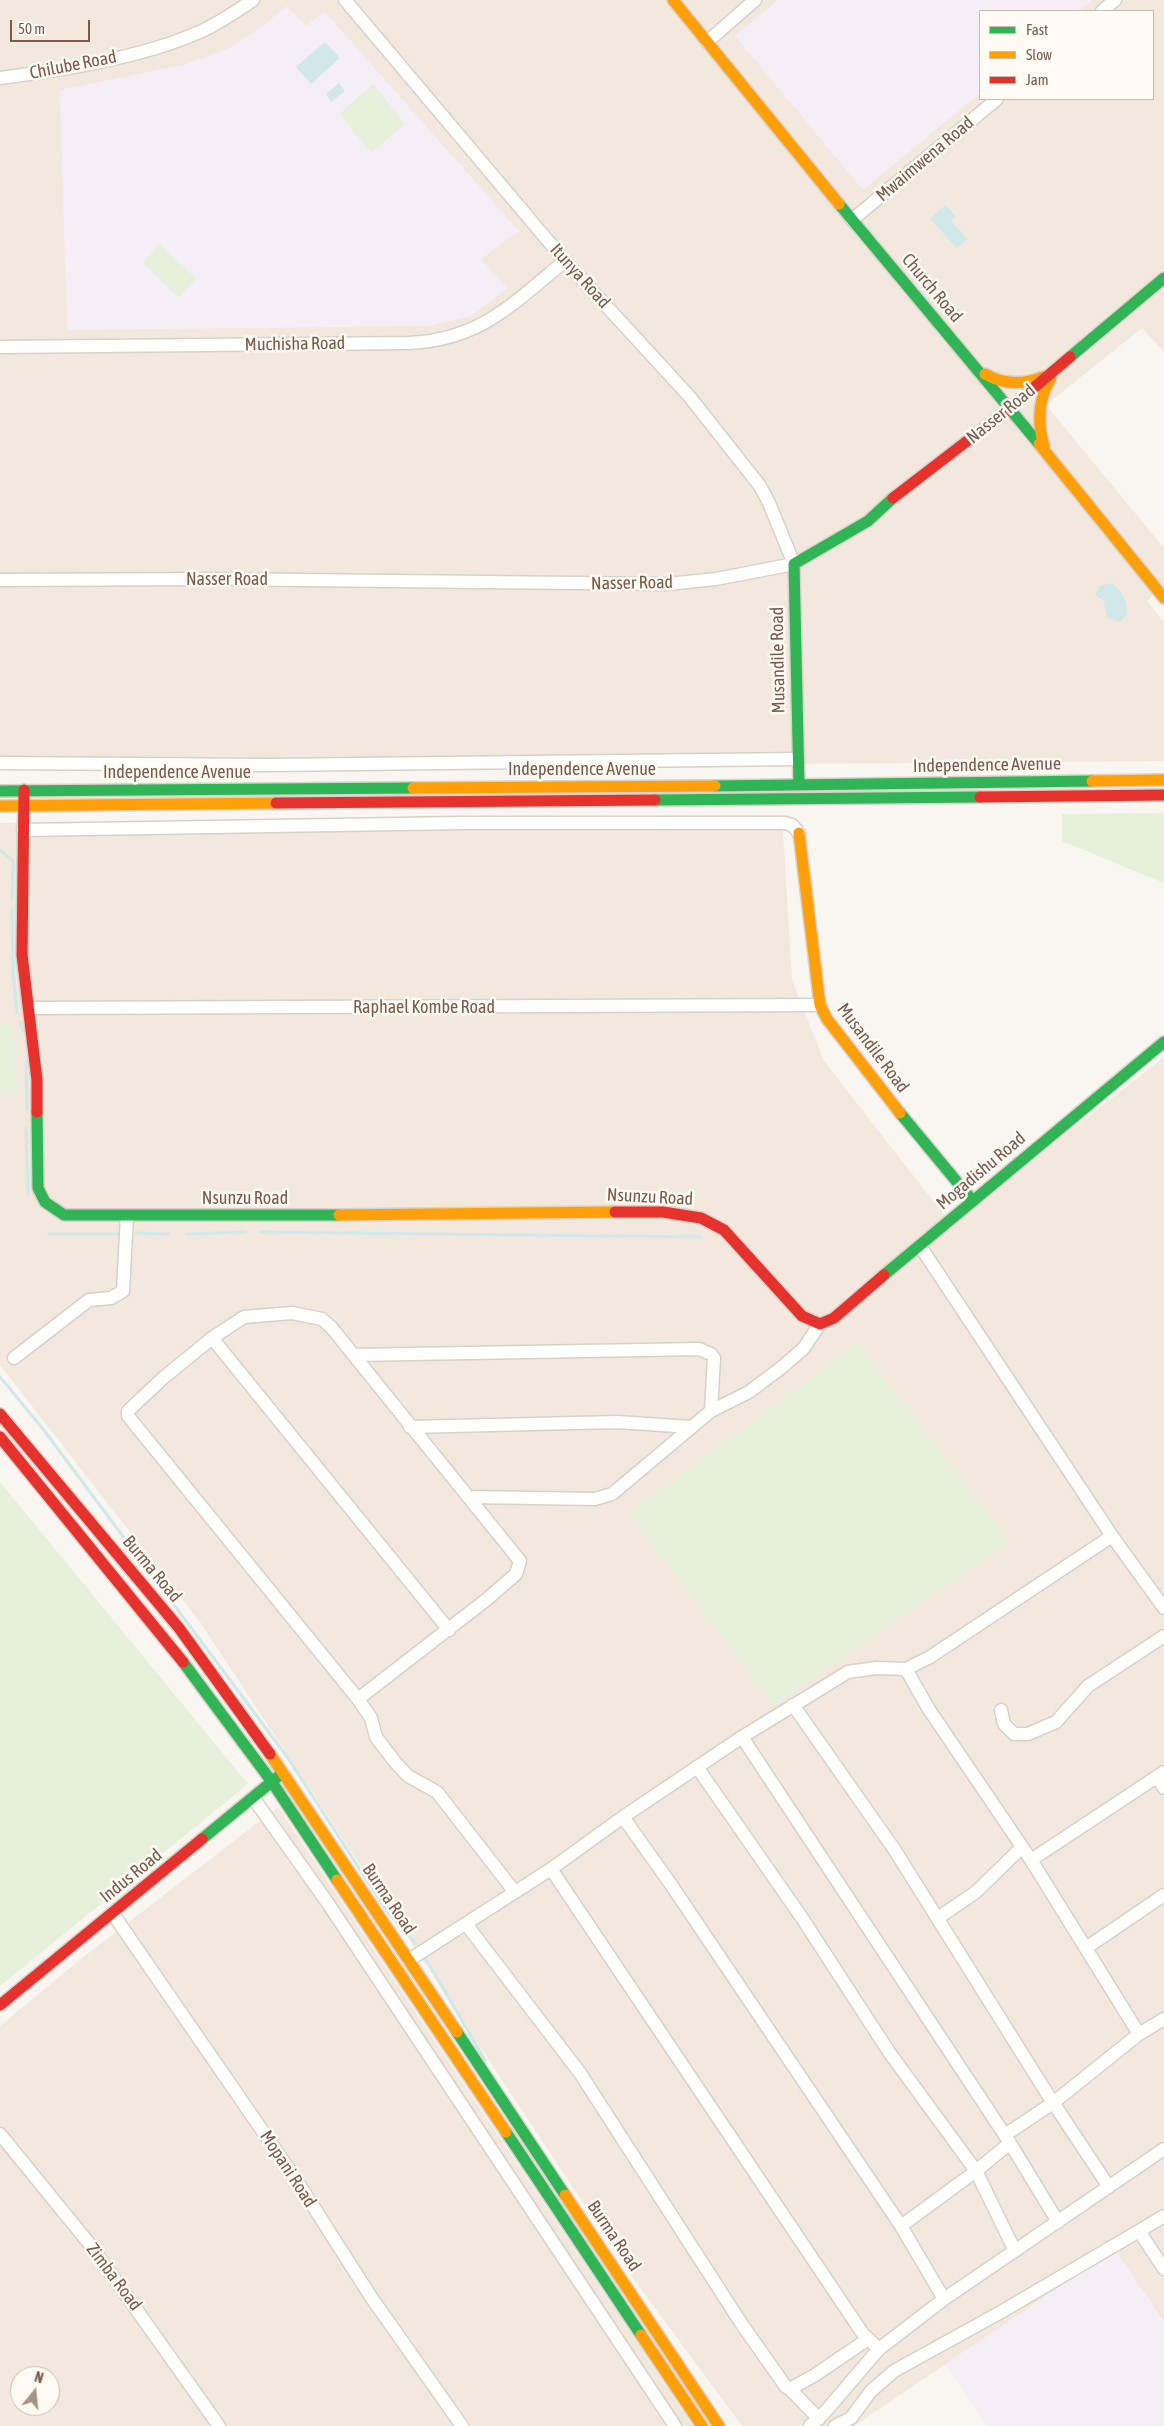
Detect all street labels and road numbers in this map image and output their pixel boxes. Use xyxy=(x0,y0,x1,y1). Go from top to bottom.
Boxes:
street label: Chilube Road xyxy=(28,46,118,84)
street label: Mwaimwena Road xyxy=(872,112,978,206)
street label: Itunya Road xyxy=(545,239,615,313)
street label: Church Road xyxy=(897,249,967,327)
street label: Muchisha Road xyxy=(245,332,345,356)
street label: Nasser Road xyxy=(962,380,1040,448)
street label: Nasser Road xyxy=(186,568,268,590)
street label: Nasser Road xyxy=(591,571,673,595)
street label: Musandile Road xyxy=(766,607,790,713)
street label: Independence Avenue xyxy=(913,753,1061,777)
street label: Independence Avenue xyxy=(508,758,656,780)
street label: Independence Avenue xyxy=(103,761,251,783)
street label: Raphael Kombe Road xyxy=(353,996,495,1018)
street label: Musandile Road xyxy=(832,999,914,1097)
street label: Mogadishu Road xyxy=(932,1128,1030,1214)
street label: Nsunzu Road xyxy=(606,1184,694,1210)
street label: Nsunzu Road xyxy=(202,1187,288,1209)
street label: Burma Road xyxy=(118,1531,186,1607)
street label: Indus Road xyxy=(96,1844,166,1908)
street label: Burma Road xyxy=(357,1860,421,1938)
street label: Mopani Road xyxy=(255,2127,321,2211)
street label: Burma Road xyxy=(582,2197,646,2275)
street label: Zimba Road xyxy=(82,2239,146,2315)

